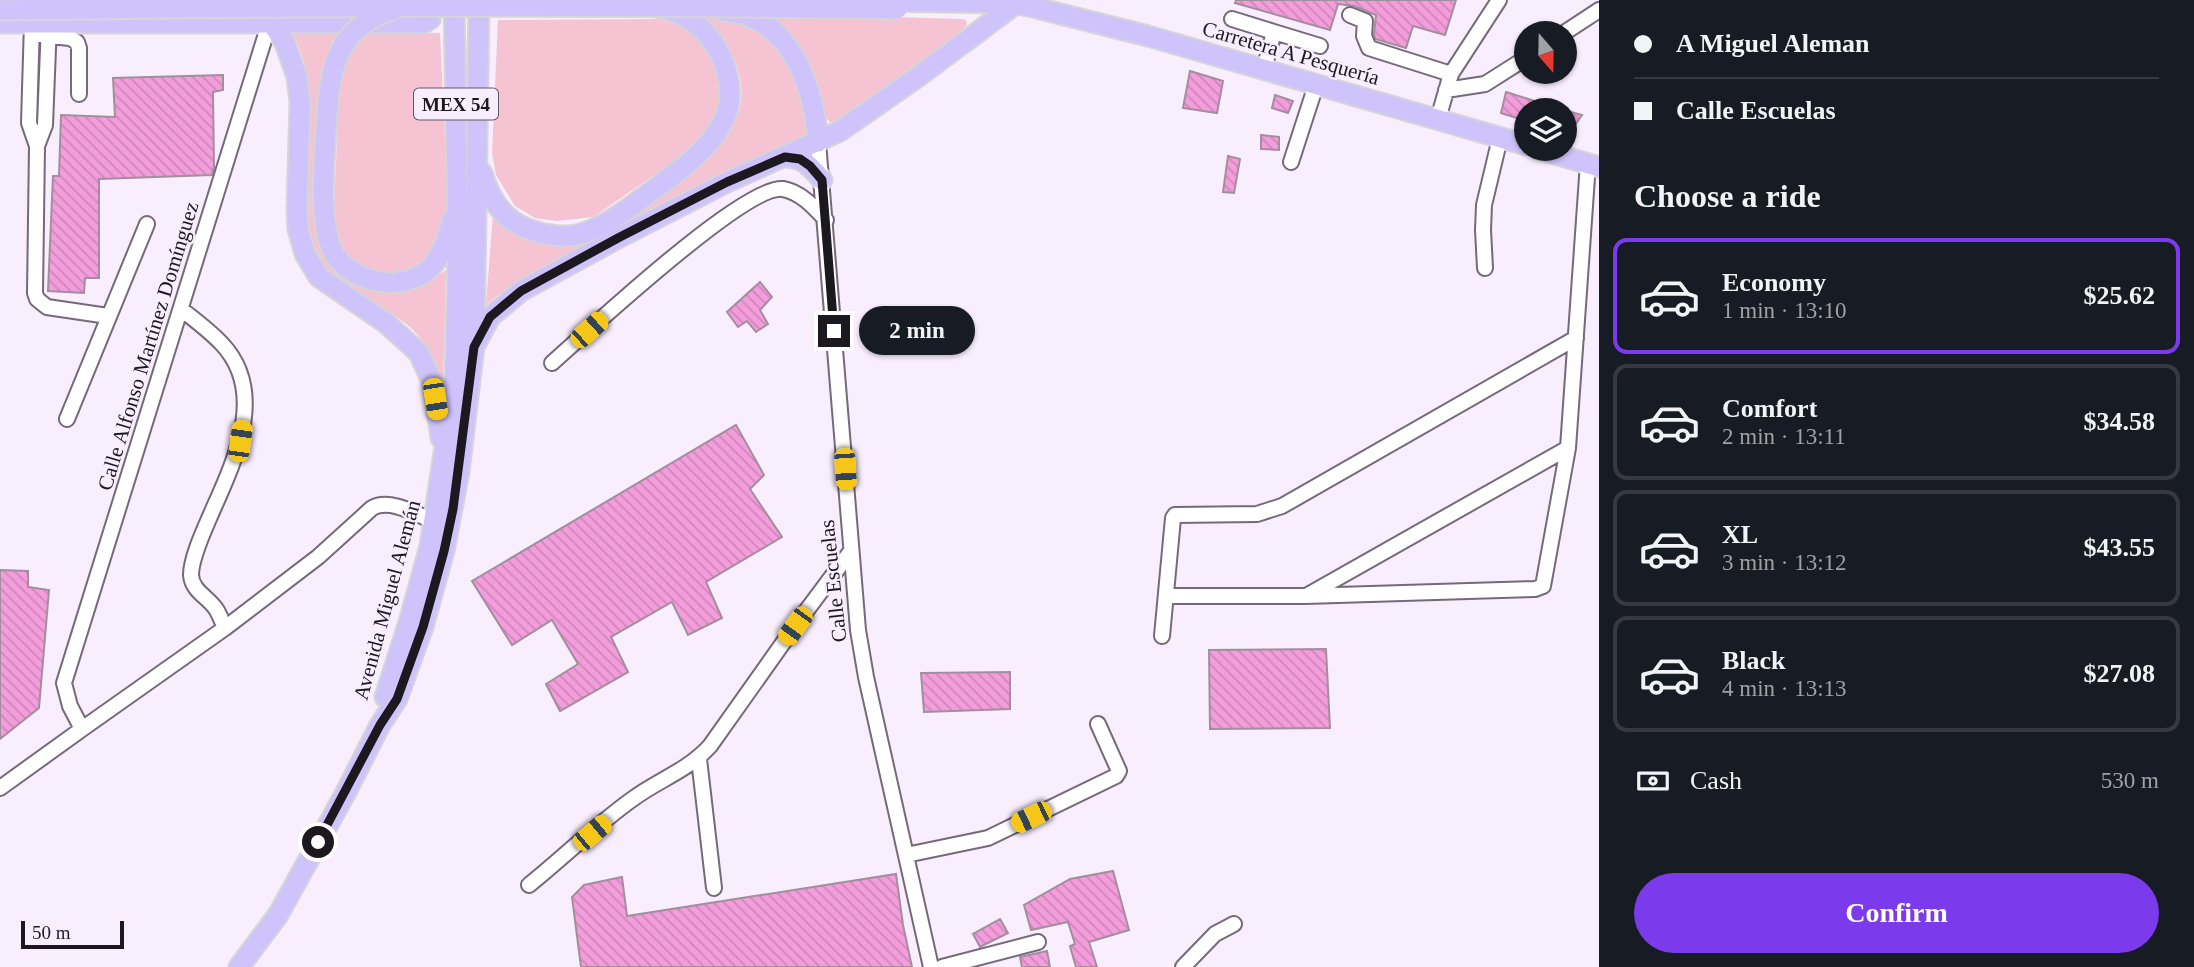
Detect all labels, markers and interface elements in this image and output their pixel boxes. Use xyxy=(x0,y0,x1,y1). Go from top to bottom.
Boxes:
street label: Carretera A Pesquería xyxy=(1200,16,1383,90)
north arrow xyxy=(1514,21,1577,84)
map controls xyxy=(1514,21,1577,161)
text: A Miguel Aleman xyxy=(1676,29,1870,58)
road number: MEX 54 xyxy=(414,88,498,120)
text: Calle Escuelas xyxy=(1676,96,1836,125)
button: layers xyxy=(1514,98,1577,161)
text: Choose a ride xyxy=(1634,178,1821,214)
street label: Calle Alfonso Martínez Domínguez xyxy=(93,199,203,493)
icon: car xyxy=(1638,265,1701,328)
text: Economy xyxy=(1722,268,1826,297)
text: $25.62 xyxy=(2084,281,2155,310)
text: 1 min · 13:10 xyxy=(1722,298,1847,323)
callout: 2 min xyxy=(858,306,974,356)
car xyxy=(567,308,612,352)
route end xyxy=(818,315,850,347)
text: 2 min xyxy=(889,318,945,343)
car xyxy=(422,377,449,421)
icon: car xyxy=(1638,391,1701,454)
text: Comfort xyxy=(1722,394,1817,423)
text: $34.58 xyxy=(2084,407,2155,436)
car xyxy=(227,419,254,463)
text: 2 min · 13:11 xyxy=(1722,424,1846,449)
car xyxy=(834,447,857,491)
street label: Avenida Miguel Alemán xyxy=(349,497,425,703)
icon: car xyxy=(1638,517,1701,580)
street label: Calle Escuelas xyxy=(815,519,851,643)
text: XL xyxy=(1722,520,1758,549)
text: $43.55 xyxy=(2084,533,2155,562)
text: 3 min · 13:12 xyxy=(1722,550,1847,575)
car xyxy=(775,603,816,649)
icon: car xyxy=(1638,643,1701,706)
text: Black xyxy=(1722,646,1786,675)
text: $27.08 xyxy=(2084,659,2155,688)
text: 4 min · 13:13 xyxy=(1722,676,1847,701)
icon: cash xyxy=(1634,762,1672,800)
text: Cash xyxy=(1690,766,1742,795)
text: 530 m xyxy=(2101,768,2159,793)
car xyxy=(1008,798,1055,836)
car xyxy=(570,811,615,855)
route start xyxy=(302,826,334,858)
button: Confirm xyxy=(1634,873,2159,953)
scale bar xyxy=(21,918,124,950)
text: 50 m xyxy=(32,922,71,943)

